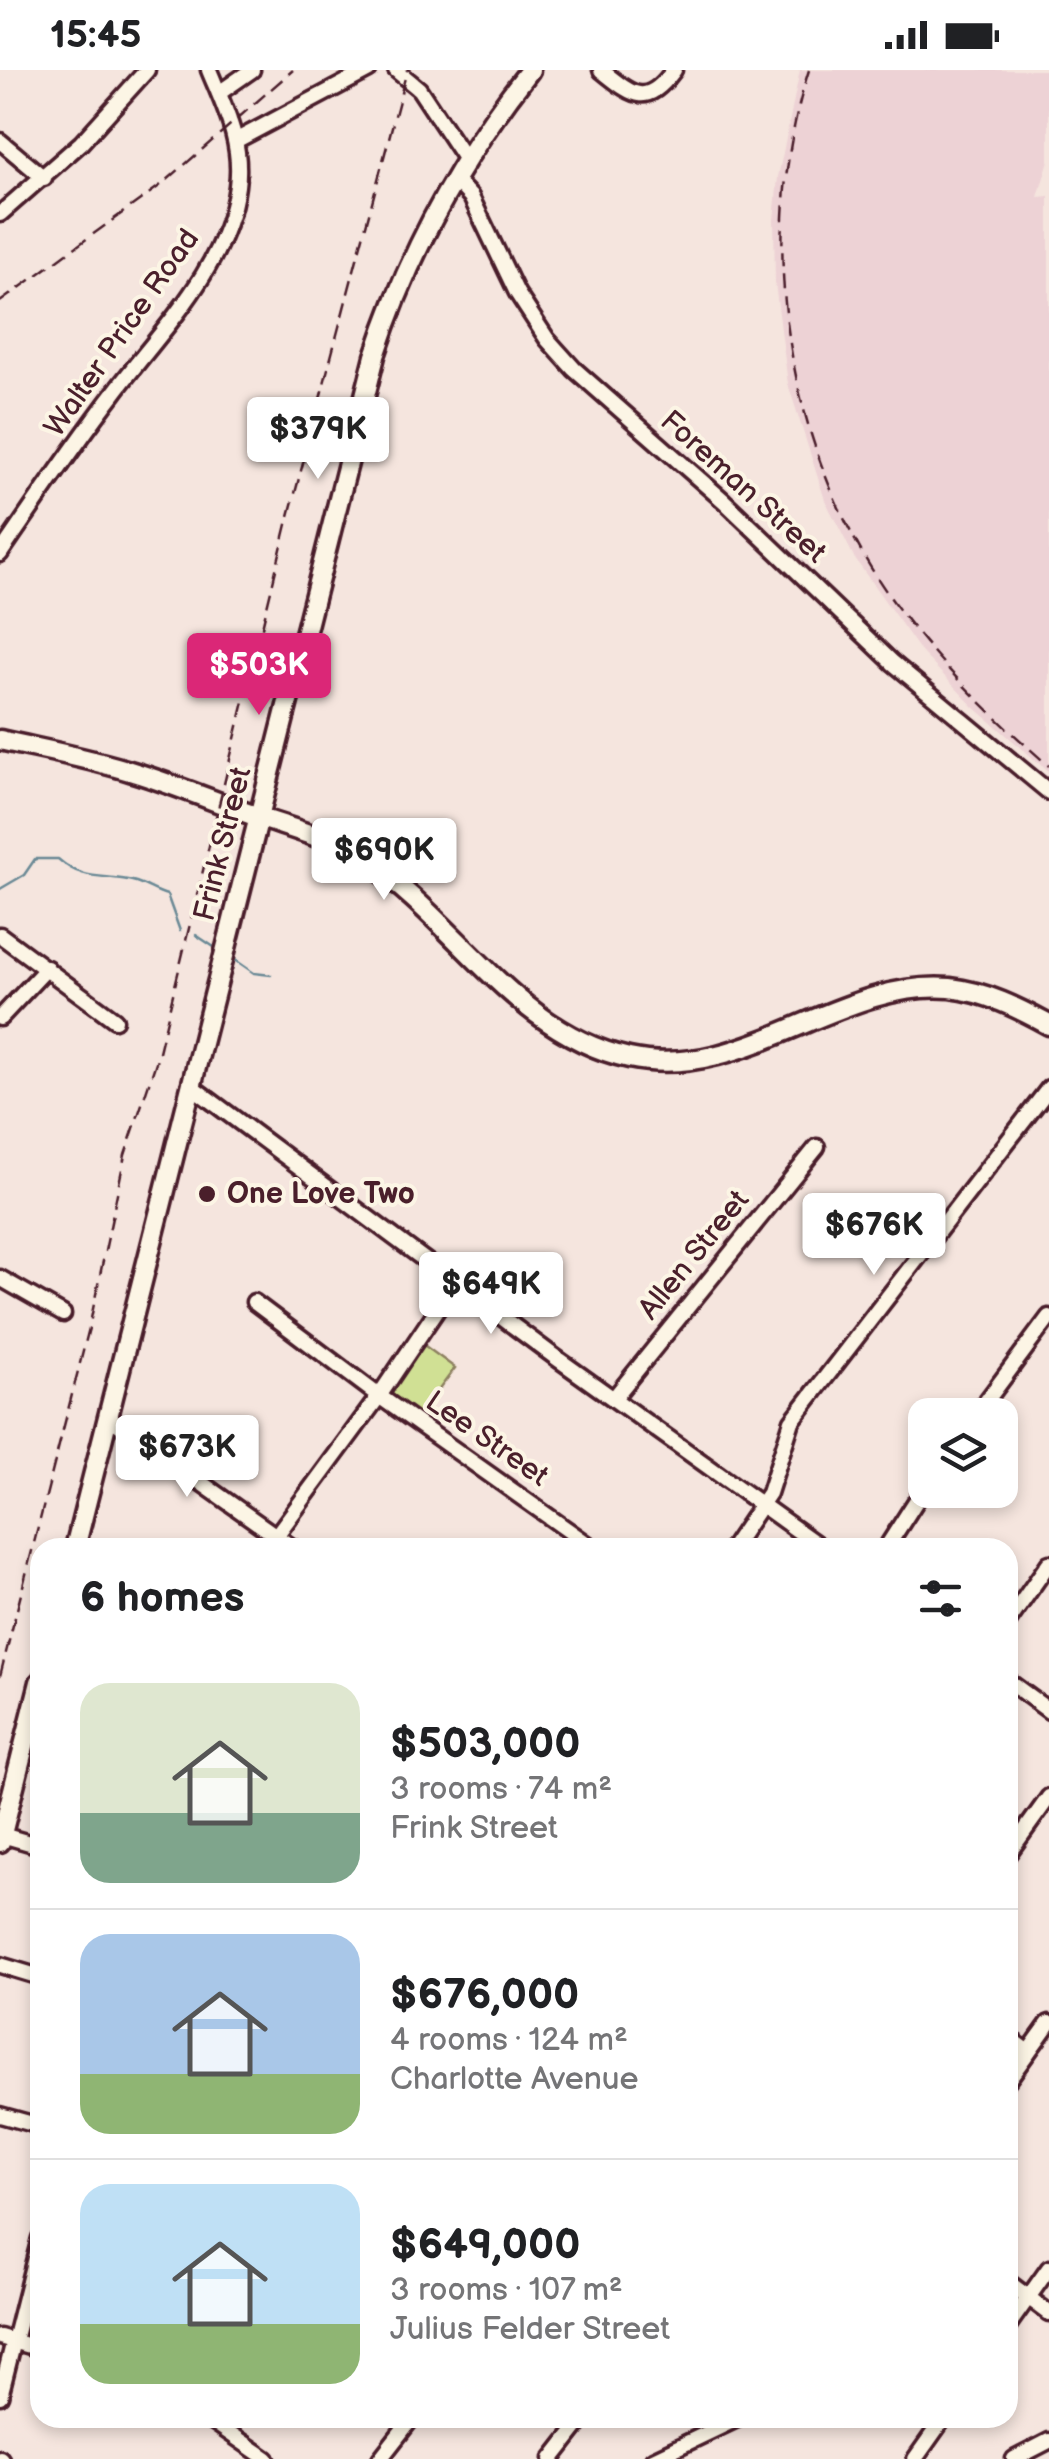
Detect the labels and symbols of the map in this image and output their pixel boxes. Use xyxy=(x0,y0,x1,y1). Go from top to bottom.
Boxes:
street label: Walter Price Road xyxy=(37,222,207,444)
pin: $379K xyxy=(248,397,388,482)
street label: Foreman Street xyxy=(653,403,833,571)
pin: $503K xyxy=(189,633,329,718)
street label: Frink Street xyxy=(187,763,259,925)
pin: $690K xyxy=(314,818,454,903)
place label: One Love Two xyxy=(227,1176,415,1212)
marker: One Love Two xyxy=(196,1183,218,1205)
street label: Allen Street xyxy=(631,1183,757,1327)
pin: $676K xyxy=(804,1193,944,1278)
pin: $649K xyxy=(421,1252,561,1337)
street label: Lee Street xyxy=(419,1384,555,1494)
pin: $673K xyxy=(117,1415,257,1500)

